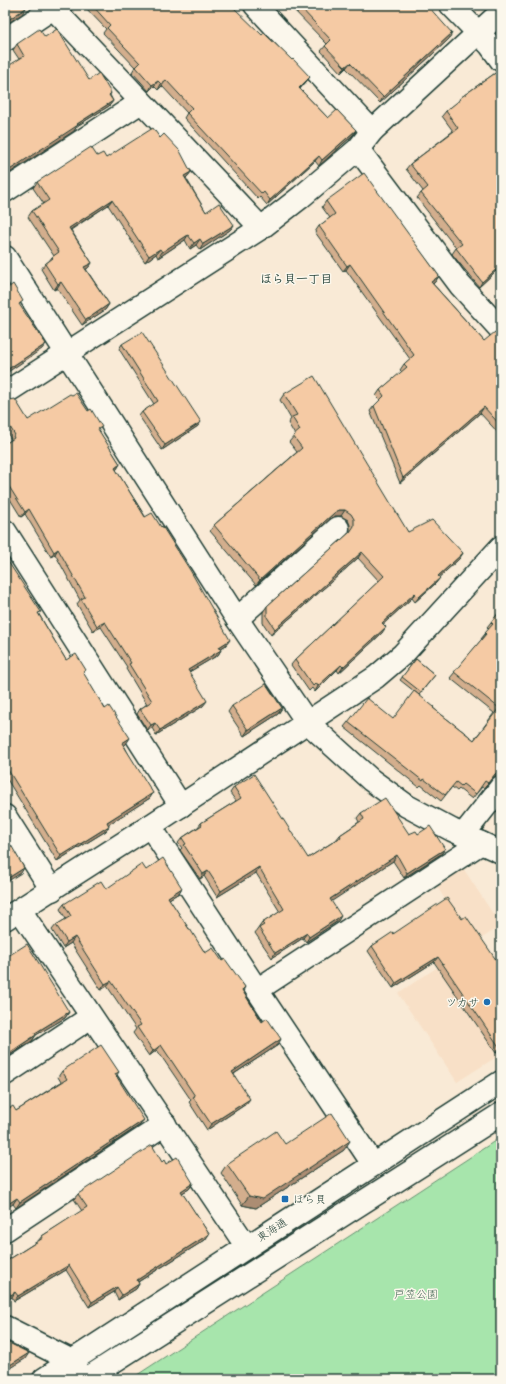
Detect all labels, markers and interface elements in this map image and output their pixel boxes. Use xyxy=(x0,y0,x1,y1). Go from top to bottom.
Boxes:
district label: ほら貝一丁目 xyxy=(260,272,332,287)
place label: ツカサ xyxy=(446,996,479,1009)
marker: ツカサ xyxy=(482,997,492,1007)
place label: ほら貝 xyxy=(293,1193,326,1206)
marker: ほら貝 xyxy=(280,1194,290,1204)
street label: 東海通 xyxy=(255,1216,289,1244)
park label: 戸笠公園 xyxy=(394,1288,438,1301)

